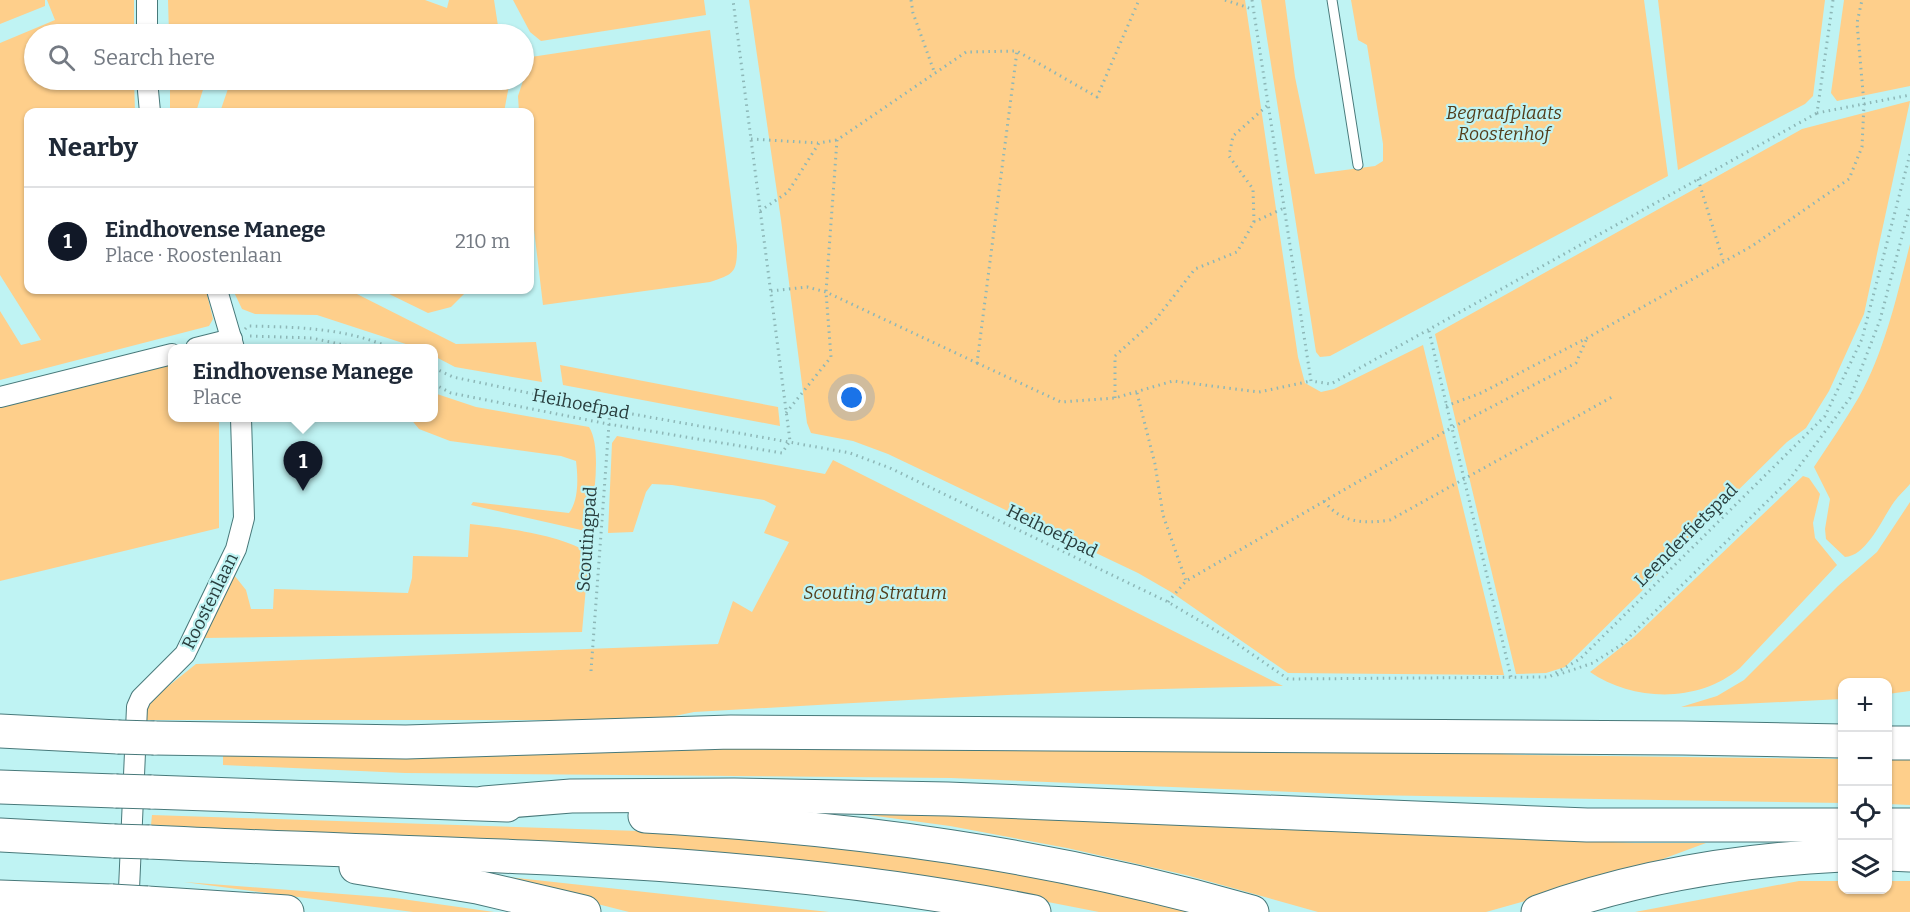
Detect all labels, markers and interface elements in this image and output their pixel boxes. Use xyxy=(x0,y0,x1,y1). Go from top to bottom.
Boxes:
search box xyxy=(24,24,534,90)
icon: search xyxy=(45,41,78,74)
text: Search here xyxy=(93,44,215,71)
park label: Begraafplaats Roostenhof xyxy=(1446,102,1562,145)
text: Nearby xyxy=(48,132,138,163)
text: Eindhovense Manege xyxy=(105,216,326,243)
text: 1 xyxy=(63,229,72,253)
text: 210 m xyxy=(455,229,510,253)
text: Place · Roostenlaan xyxy=(105,243,282,267)
popup xyxy=(168,344,438,422)
text: Eindhovense Manege xyxy=(193,358,413,385)
your location xyxy=(837,383,866,412)
street label: Heihoefpad xyxy=(531,384,632,424)
text: Place xyxy=(193,385,242,409)
pin: 1 xyxy=(284,442,322,491)
street label: Leenderfietspad xyxy=(1630,479,1742,591)
street label: Scoutingpad xyxy=(572,485,602,592)
street label: Heihoefpad xyxy=(1003,500,1101,563)
street label: Roostenlaan xyxy=(177,549,243,653)
park label: Scouting Stratum xyxy=(803,582,947,604)
map controls xyxy=(1838,678,1892,894)
button: + xyxy=(1838,678,1892,732)
button: − xyxy=(1838,732,1892,786)
button: locate xyxy=(1838,786,1892,840)
button: layers xyxy=(1838,840,1892,894)

